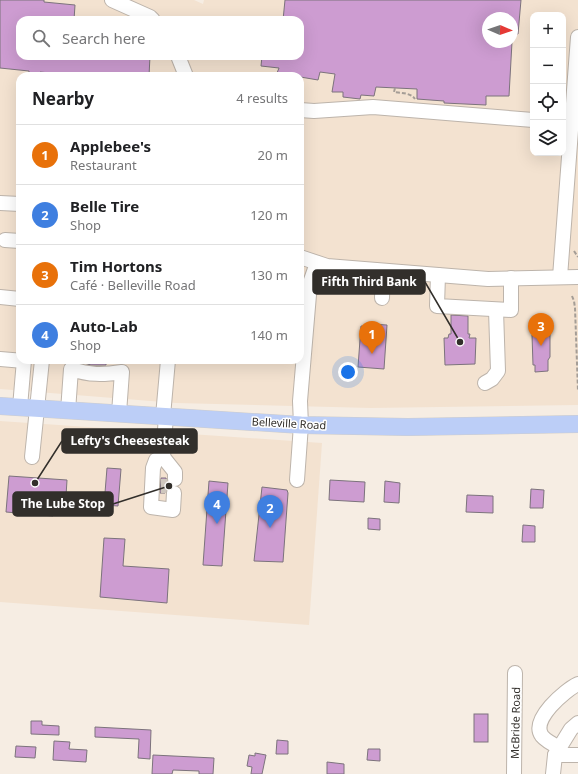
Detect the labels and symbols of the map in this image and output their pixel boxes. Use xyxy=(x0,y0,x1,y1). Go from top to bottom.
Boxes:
north arrow xyxy=(482,12,518,48)
callout: Fifth Third Bank xyxy=(313,270,425,294)
text: Fifth Third Bank xyxy=(321,273,417,290)
pin: 3 xyxy=(528,313,554,346)
pin: 1 xyxy=(359,321,385,354)
your location xyxy=(338,362,358,382)
street label: Belleville Road xyxy=(251,414,327,432)
callout: Lefty's Cheesesteak xyxy=(62,429,197,453)
text: Lefty's Cheesesteak xyxy=(70,432,190,449)
pin: 4 xyxy=(204,491,230,524)
callout: The Lube Stop xyxy=(13,492,113,516)
text: The Lube Stop xyxy=(21,495,106,512)
pin: 2 xyxy=(257,495,283,528)
street label: McBride Road xyxy=(507,687,523,759)

